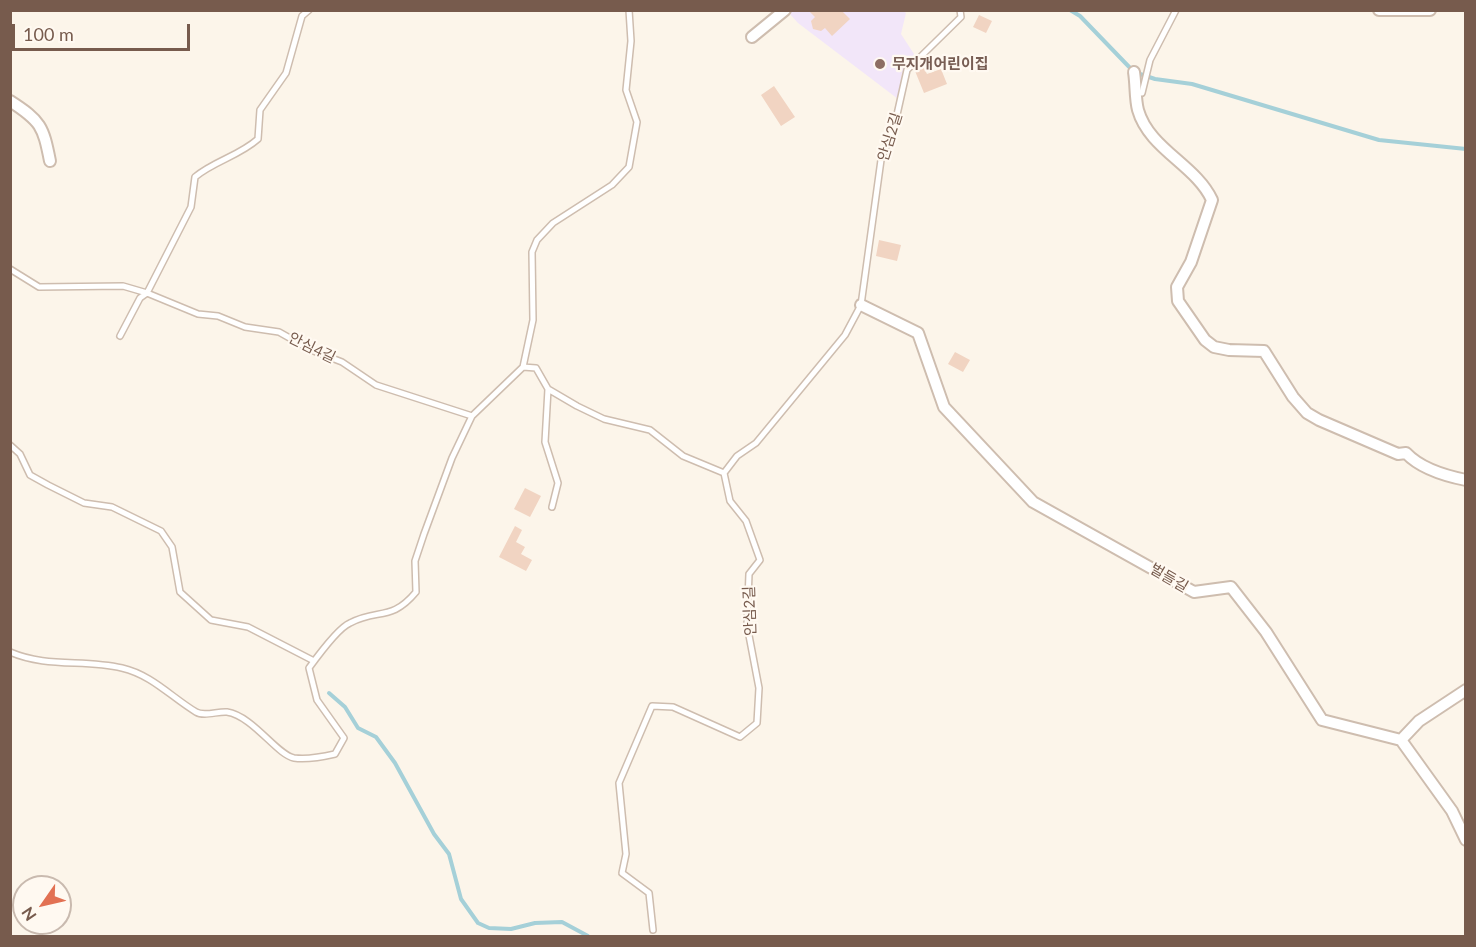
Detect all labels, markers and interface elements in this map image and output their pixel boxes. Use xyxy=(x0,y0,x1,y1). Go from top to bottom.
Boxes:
scale bar xyxy=(15,12,194,50)
text: 100 m xyxy=(23,23,74,45)
place label: 무지개어린이집 xyxy=(892,55,989,73)
marker: 무지개어린이집 xyxy=(873,57,887,71)
street label: 안심2길 xyxy=(874,110,906,164)
street label: 안심4길 xyxy=(286,329,338,367)
street label: 벌들길 xyxy=(1147,560,1191,596)
street label: 안심2길 xyxy=(740,586,760,636)
north arrow xyxy=(12,875,72,935)
text: N xyxy=(17,904,40,925)

